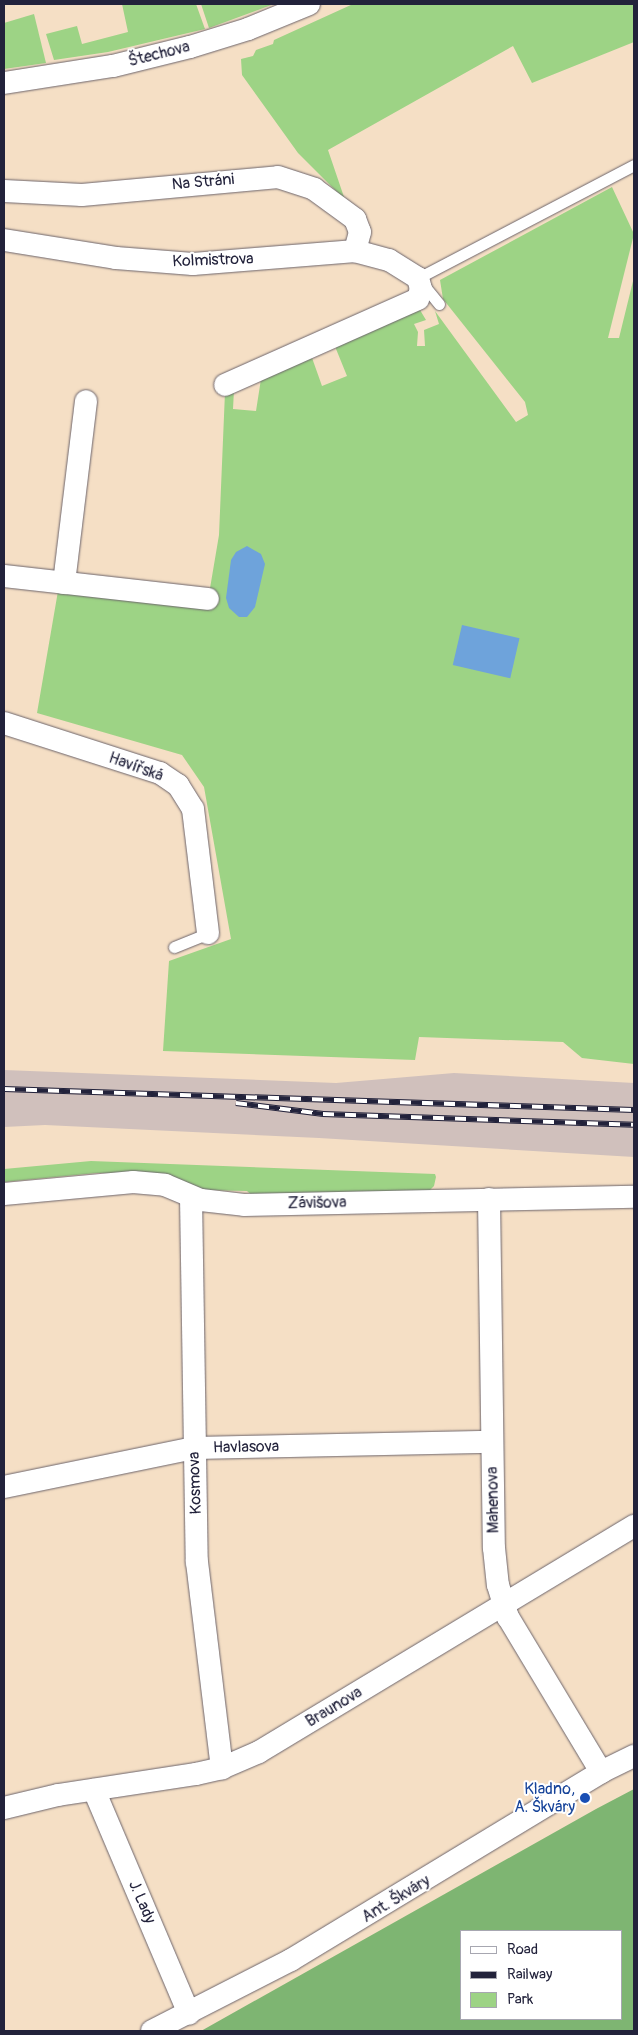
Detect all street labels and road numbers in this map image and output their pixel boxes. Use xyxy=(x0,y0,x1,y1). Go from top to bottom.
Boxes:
street label: Štechova xyxy=(126,37,192,71)
street label: Na Stráni xyxy=(171,170,235,194)
street label: Kolmistrova xyxy=(172,249,254,271)
street label: Havířská xyxy=(106,748,166,786)
street label: Závišova xyxy=(287,1193,347,1213)
street label: Havlasova xyxy=(213,1437,279,1457)
street label: Kosmova xyxy=(184,1451,206,1515)
street label: Mahenova xyxy=(483,1467,503,1533)
street label: Braunova xyxy=(302,1683,366,1731)
street label: Ant. Škváry xyxy=(358,1871,434,1927)
street label: J. Lady xyxy=(124,1878,160,1926)

